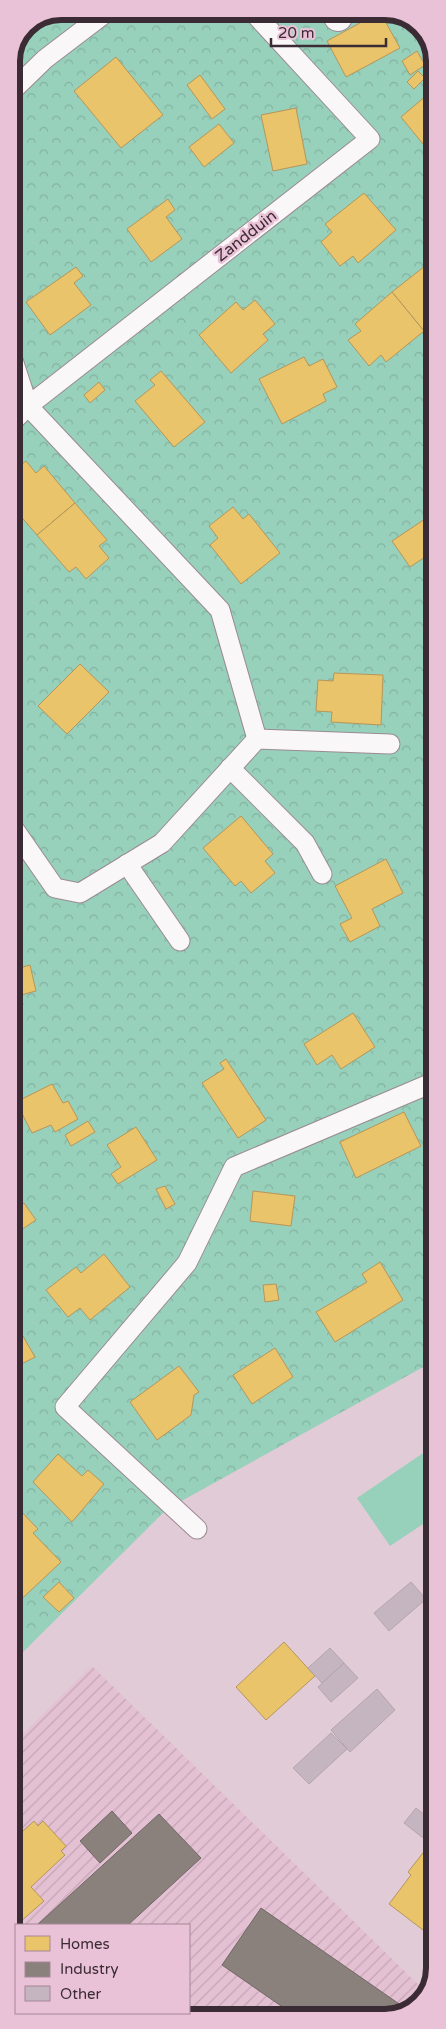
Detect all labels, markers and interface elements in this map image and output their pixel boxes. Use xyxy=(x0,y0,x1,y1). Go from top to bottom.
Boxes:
scale bar xyxy=(271,15,386,47)
text: 20 m xyxy=(278,24,315,42)
street label: Zandduin xyxy=(211,206,281,266)
legend xyxy=(15,1924,190,2014)
text: Homes xyxy=(60,1935,110,1953)
text: Industry xyxy=(60,1960,119,1978)
text: Other xyxy=(60,1985,102,2003)

